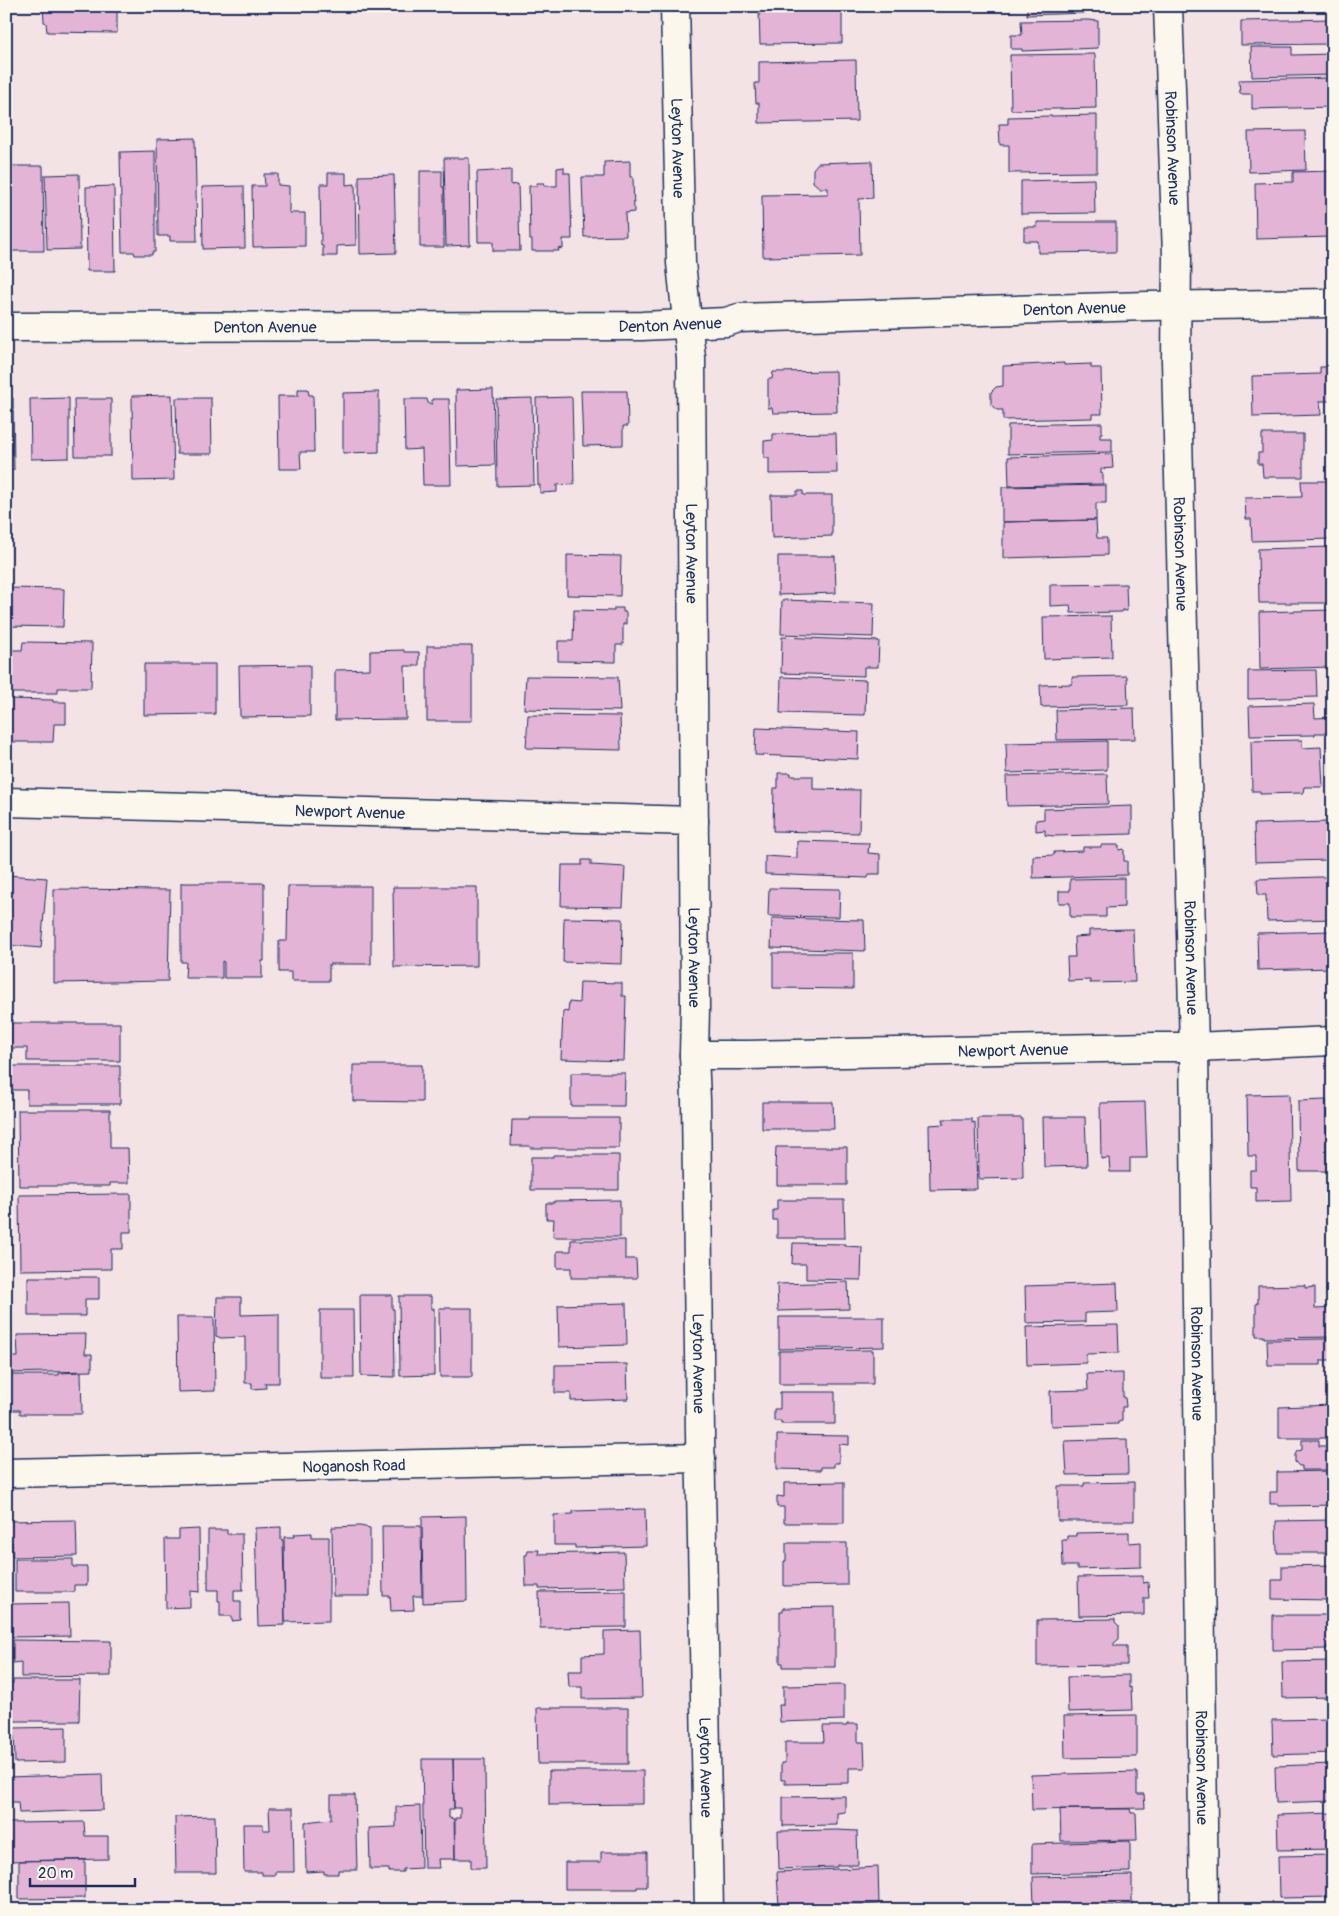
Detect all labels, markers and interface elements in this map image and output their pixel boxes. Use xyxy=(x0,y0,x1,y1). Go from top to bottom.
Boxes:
street label: Robinson Avenue xyxy=(1160,90,1184,206)
street label: Leyton Avenue xyxy=(666,98,688,199)
street label: Denton Avenue xyxy=(1022,298,1126,321)
street label: Denton Avenue xyxy=(618,313,722,337)
street label: Denton Avenue xyxy=(213,318,317,338)
street label: Robinson Avenue xyxy=(1169,496,1192,611)
street label: Leyton Avenue xyxy=(681,503,702,604)
street label: Newport Avenue xyxy=(294,801,405,824)
street label: Robinson Avenue xyxy=(1179,900,1202,1015)
street label: Leyton Avenue xyxy=(683,907,704,1008)
street label: Newport Avenue xyxy=(957,1040,1069,1062)
street label: Robinson Avenue xyxy=(1186,1306,1207,1421)
street label: Leyton Avenue xyxy=(688,1313,709,1414)
street label: Noganosh Road xyxy=(302,1455,406,1478)
street label: Robinson Avenue xyxy=(1191,1710,1212,1825)
street label: Leyton Avenue xyxy=(694,1717,716,1818)
scale bar xyxy=(30,1856,135,1888)
text: 20 m xyxy=(38,1864,73,1883)

